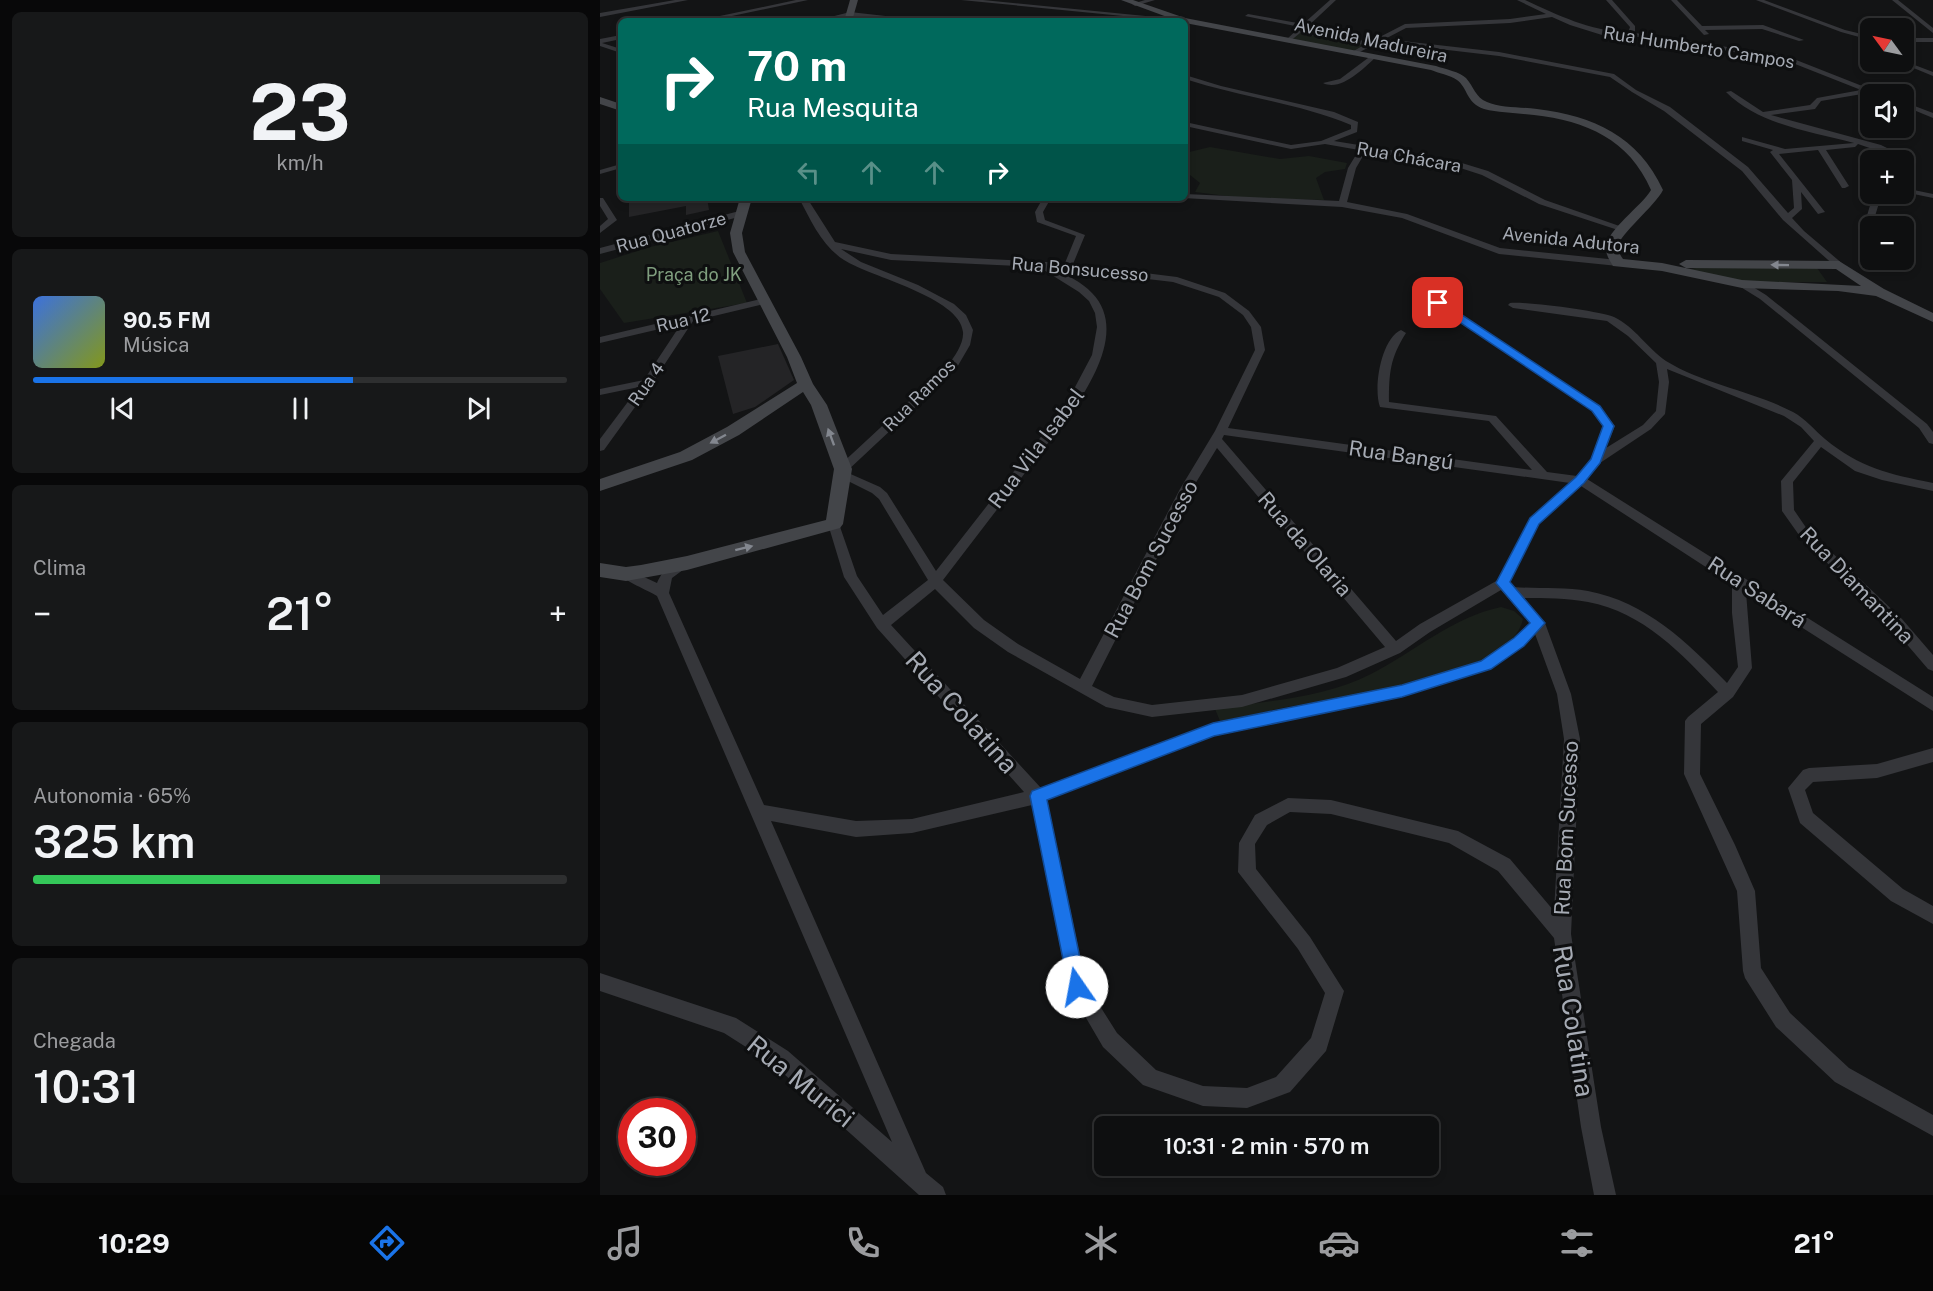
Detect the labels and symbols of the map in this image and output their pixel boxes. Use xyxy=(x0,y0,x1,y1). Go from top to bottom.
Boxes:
street label: Avenida Madureira xyxy=(1292,13,1450,67)
north arrow xyxy=(1860,18,1914,72)
street label: Rua Humberto Campos xyxy=(1602,22,1796,72)
street label: Rua Chácara xyxy=(1355,137,1463,177)
street label: Rua Quatorze xyxy=(614,207,728,257)
street label: Avenida Adutora xyxy=(1501,222,1641,258)
street label: Rua Bonsucesso xyxy=(1011,253,1149,285)
one-way arrow xyxy=(1771,260,1790,269)
park label: Praça do JK xyxy=(646,264,742,285)
pin xyxy=(1412,277,1463,328)
street label: Rua 12 xyxy=(654,304,712,336)
street label: Rua Ramos xyxy=(878,354,960,436)
street label: Rua 4 xyxy=(624,358,668,410)
street label: Rua Vila Isabel xyxy=(983,383,1089,513)
one-way arrow xyxy=(826,428,836,446)
one-way arrow xyxy=(709,434,726,444)
street label: Rua Bangú xyxy=(1347,435,1455,475)
street label: Rua Bom Sucesso xyxy=(1099,476,1203,642)
street label: Rua da Olaria xyxy=(1253,487,1357,601)
street label: Rua Diamantina xyxy=(1795,521,1919,649)
one-way arrow xyxy=(734,542,753,552)
street label: Rua Sabará xyxy=(1703,551,1811,633)
street label: Rua Colatina xyxy=(899,645,1025,779)
street label: Rua Bom Sucesso xyxy=(1549,740,1583,916)
street label: Rua Colatina xyxy=(1547,943,1601,1099)
position arrow xyxy=(1045,955,1109,1019)
street label: Rua Murici xyxy=(741,1029,861,1133)
speed limit sign: 30 xyxy=(618,1098,696,1176)

